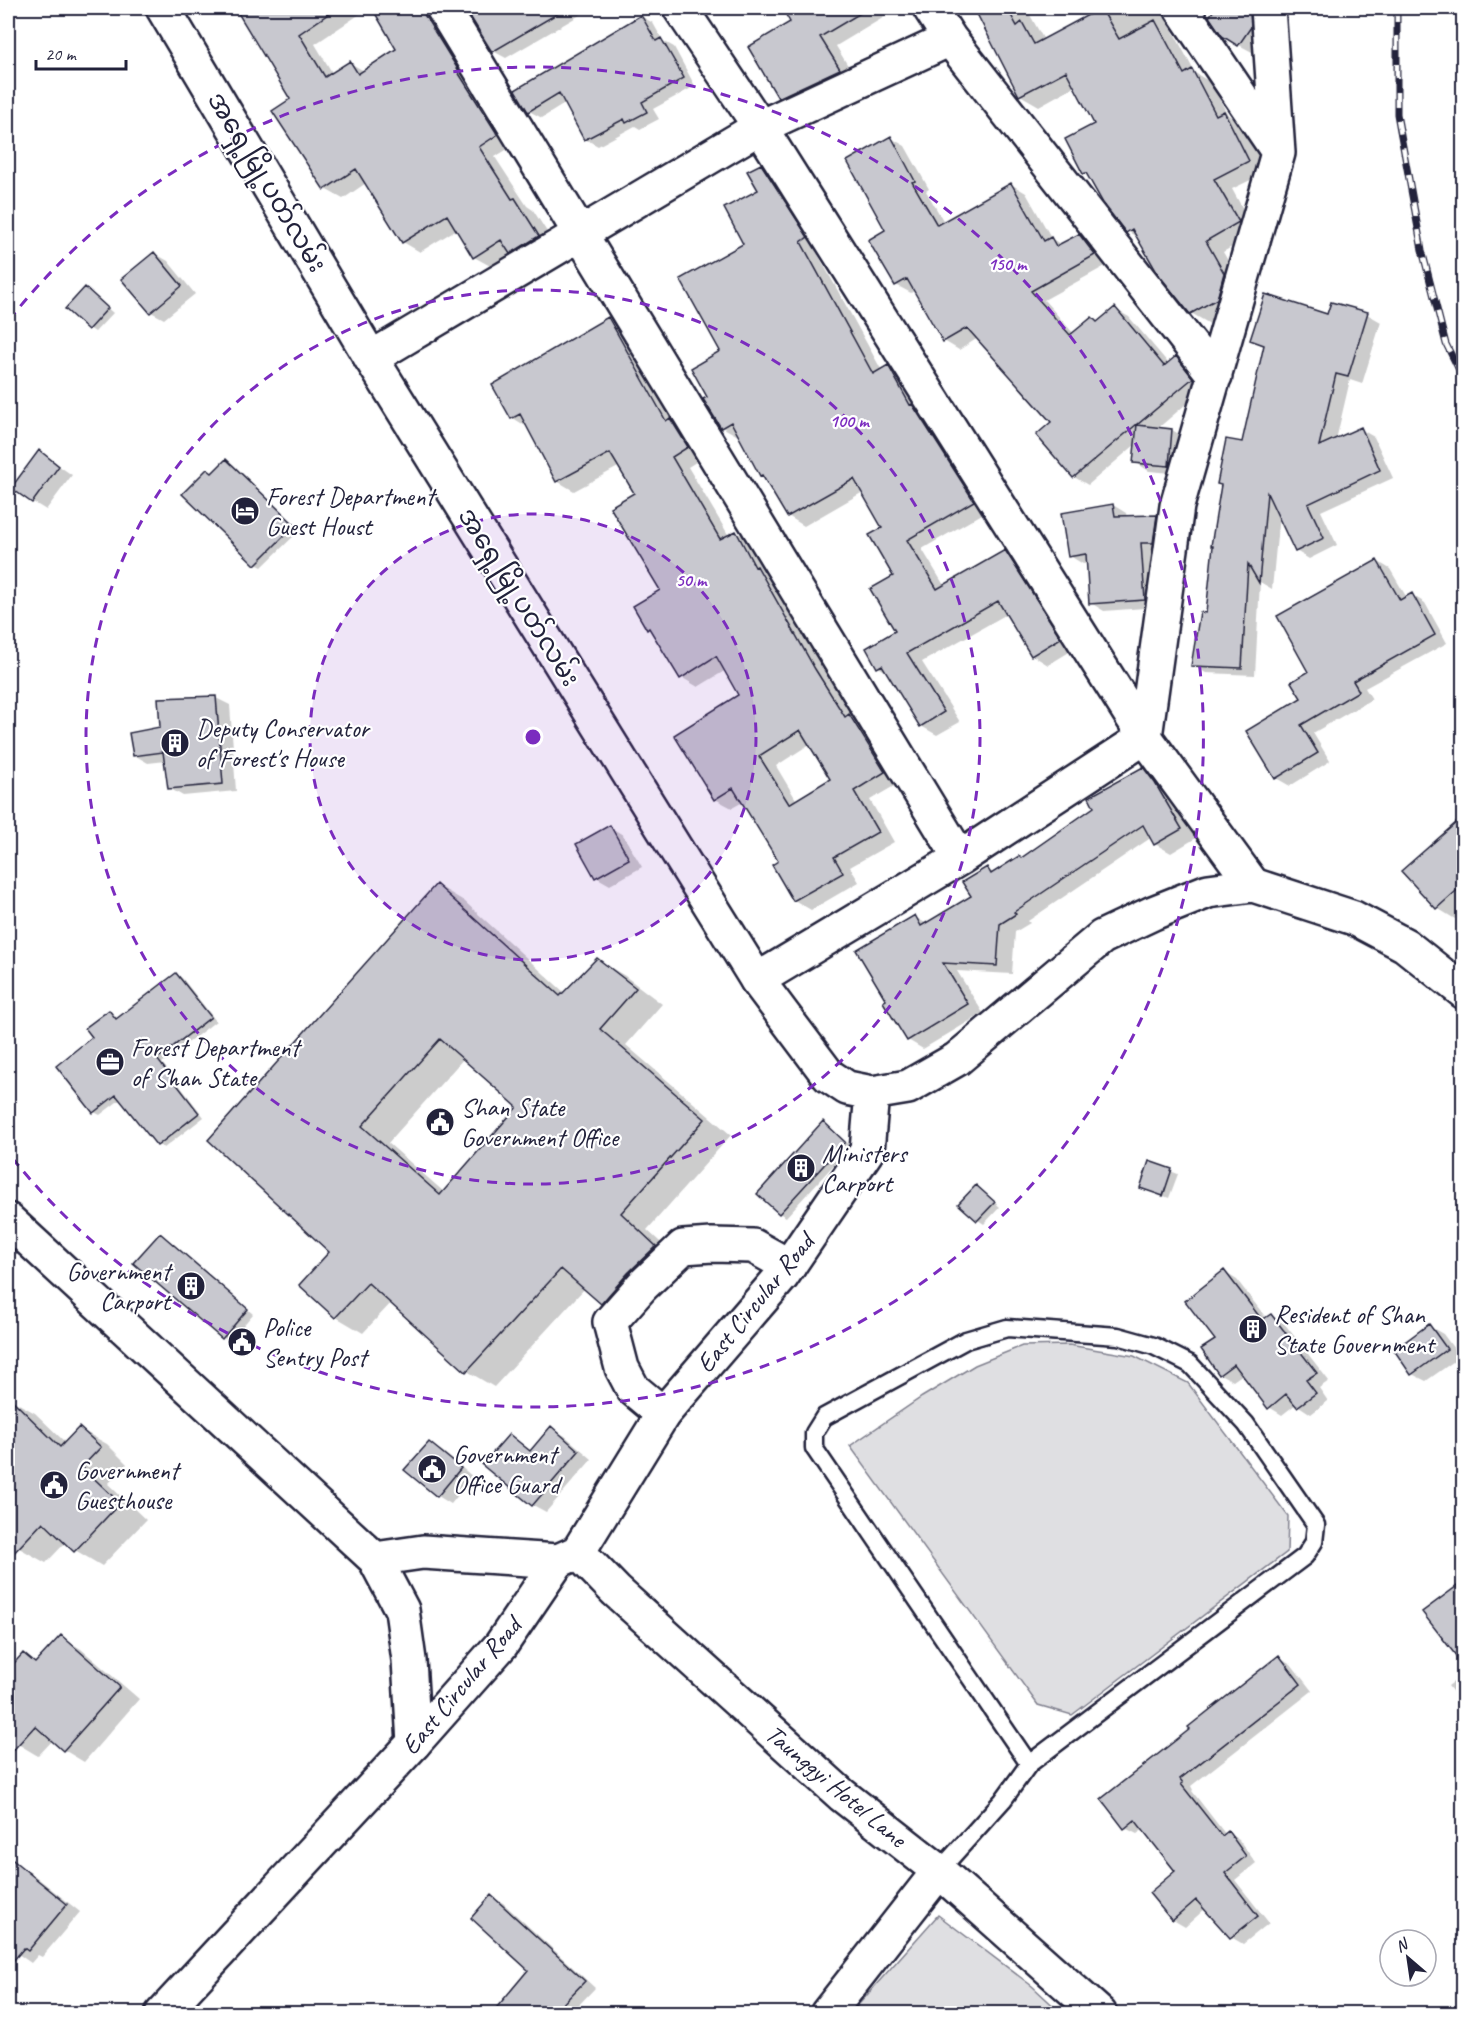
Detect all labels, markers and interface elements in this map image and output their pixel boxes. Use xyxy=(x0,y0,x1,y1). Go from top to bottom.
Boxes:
scale bar xyxy=(36,33,126,71)
text: 20 m xyxy=(45,43,78,65)
street label: အရှေ့မြို့ပတ်လမ်း xyxy=(197,85,335,280)
text: 150 m xyxy=(988,253,1028,275)
text: 100 m xyxy=(830,410,870,432)
place label: Forest Department Guest Houst xyxy=(266,480,437,543)
hotel icon: Forest Department Guest Houst xyxy=(229,495,261,527)
street label: အရှေ့မြို့ပတ်လမ်း xyxy=(447,501,588,695)
text: 50 m xyxy=(676,569,708,591)
place label: Deputy Conservator of Forest's House xyxy=(196,712,372,775)
building icon: Deputy Conservator of Forest's House xyxy=(159,727,191,759)
centre of rings xyxy=(523,727,543,747)
place label: Forest Department of Shan State xyxy=(131,1031,302,1094)
office icon: Forest Department of Shan State xyxy=(94,1046,126,1078)
place label: Shan State Government Office xyxy=(461,1091,621,1154)
public building icon: Shan State Government Office xyxy=(424,1106,456,1138)
place label: Ministers Carport xyxy=(822,1137,909,1200)
building icon: Ministers Carport xyxy=(785,1152,817,1184)
street label: East Circular Road xyxy=(689,1224,824,1379)
place label: Government Carport xyxy=(67,1255,173,1318)
building icon: Government Carport xyxy=(175,1270,207,1302)
place label: Resident of Shan State Government xyxy=(1274,1298,1436,1361)
place label: Police Sentry Post xyxy=(263,1311,370,1374)
building icon: Resident of Shan State Government xyxy=(1237,1313,1269,1345)
public building icon: Police Sentry Post xyxy=(226,1326,258,1358)
place label: Government Office Guard xyxy=(453,1438,563,1501)
public building icon: Government Office Guard xyxy=(416,1453,448,1485)
place label: Government Guesthouse xyxy=(75,1454,182,1517)
public building icon: Government Guesthouse xyxy=(38,1469,70,1501)
street label: East Circular Road xyxy=(394,1608,531,1761)
street label: Taunggyi Hotel Lane xyxy=(759,1717,915,1856)
north arrow xyxy=(1378,1928,1438,1988)
text: N xyxy=(1392,1933,1413,1957)

